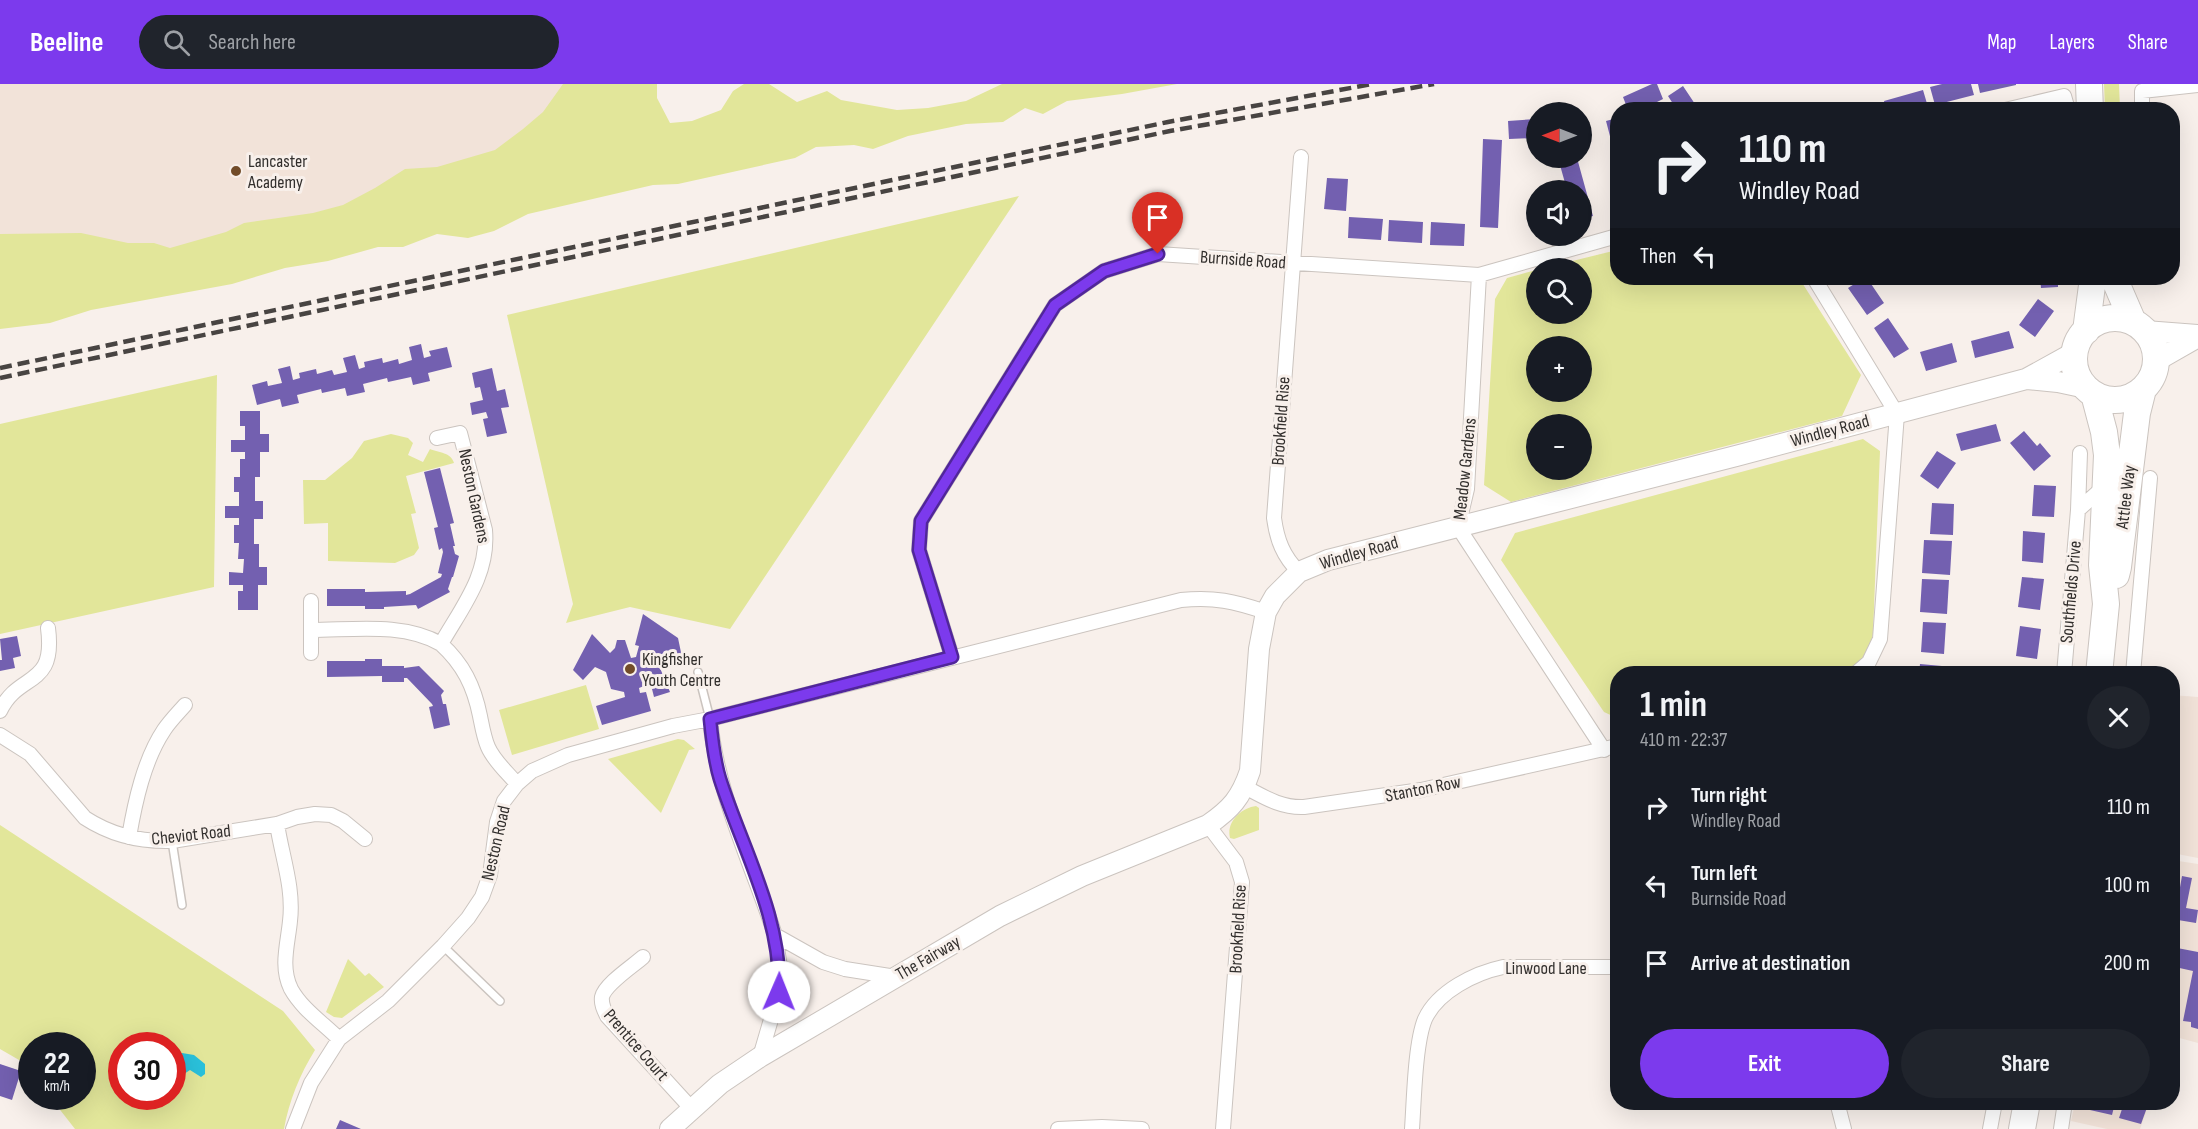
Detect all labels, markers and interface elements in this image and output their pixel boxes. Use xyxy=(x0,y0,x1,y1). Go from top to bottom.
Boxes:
search box xyxy=(139,15,559,69)
text: Beeline xyxy=(30,26,103,59)
icon: search xyxy=(160,26,193,59)
text: Search here xyxy=(208,29,296,56)
text: Map xyxy=(1987,30,2016,55)
text: Layers xyxy=(2049,30,2095,55)
text: Share xyxy=(2128,30,2168,55)
north arrow xyxy=(1526,102,1592,168)
map controls xyxy=(1526,102,1592,480)
text: 110 m xyxy=(1739,124,1826,175)
icon: right xyxy=(1640,126,1718,204)
place label: Lancaster Academy xyxy=(247,151,307,193)
marker: Lancaster Academy xyxy=(229,164,243,178)
text: Windley Road xyxy=(1739,175,1860,207)
button: sound xyxy=(1526,180,1592,246)
pin xyxy=(1132,192,1183,254)
icon: arrive xyxy=(1141,201,1174,234)
icon: left xyxy=(1688,240,1721,273)
text: Then xyxy=(1640,243,1676,270)
street label: Burnside Road xyxy=(1199,247,1287,273)
button: search xyxy=(1526,258,1592,324)
button: + xyxy=(1526,336,1592,402)
street label: Brookfield Rise xyxy=(1267,376,1295,466)
street label: Windley Road xyxy=(1788,410,1872,452)
button: − xyxy=(1526,414,1592,480)
street label: Meadow Gardens xyxy=(1449,417,1481,521)
street label: Neston Gardens xyxy=(454,447,494,545)
street label: Attlee Way xyxy=(2112,464,2140,531)
street label: Windley Road xyxy=(1317,532,1401,574)
street label: Southfields Drive xyxy=(2056,540,2086,644)
place label: Kingfisher Youth Centre xyxy=(642,649,721,691)
marker: Kingfisher Youth Centre xyxy=(623,662,637,676)
text: 1 min xyxy=(1640,684,1707,727)
button: close xyxy=(2087,686,2150,749)
text: 410 m · 22:37 xyxy=(1640,728,1727,752)
street label: Stanton Row xyxy=(1383,771,1463,807)
text: Turn right xyxy=(1691,782,1767,809)
icon: right xyxy=(1640,791,1673,824)
text: 110 m xyxy=(2107,794,2150,821)
street label: Neston Road xyxy=(477,803,515,883)
text: Windley Road xyxy=(1691,809,1780,833)
street label: Cheviot Road xyxy=(150,820,232,850)
text: Turn left xyxy=(1691,860,1757,887)
icon: left xyxy=(1640,869,1673,902)
text: 100 m xyxy=(2105,872,2150,899)
street label: Brookfield Rise xyxy=(1225,884,1251,974)
text: Burnside Road xyxy=(1691,887,1786,911)
street label: The Fairway xyxy=(892,931,964,985)
icon: arrive xyxy=(1640,947,1673,980)
text: Arrive at destination xyxy=(1691,950,1850,977)
text: 200 m xyxy=(2104,950,2150,977)
street label: Linwood Lane xyxy=(1505,958,1587,979)
position arrow xyxy=(747,960,811,1024)
street label: Prentice Court xyxy=(599,1005,673,1085)
button: Exit xyxy=(1640,1029,1889,1098)
button: Share xyxy=(1901,1029,2150,1098)
speed limit sign: 30 xyxy=(108,1032,186,1110)
text: 22 xyxy=(44,1046,70,1082)
text: km/h xyxy=(44,1077,70,1096)

